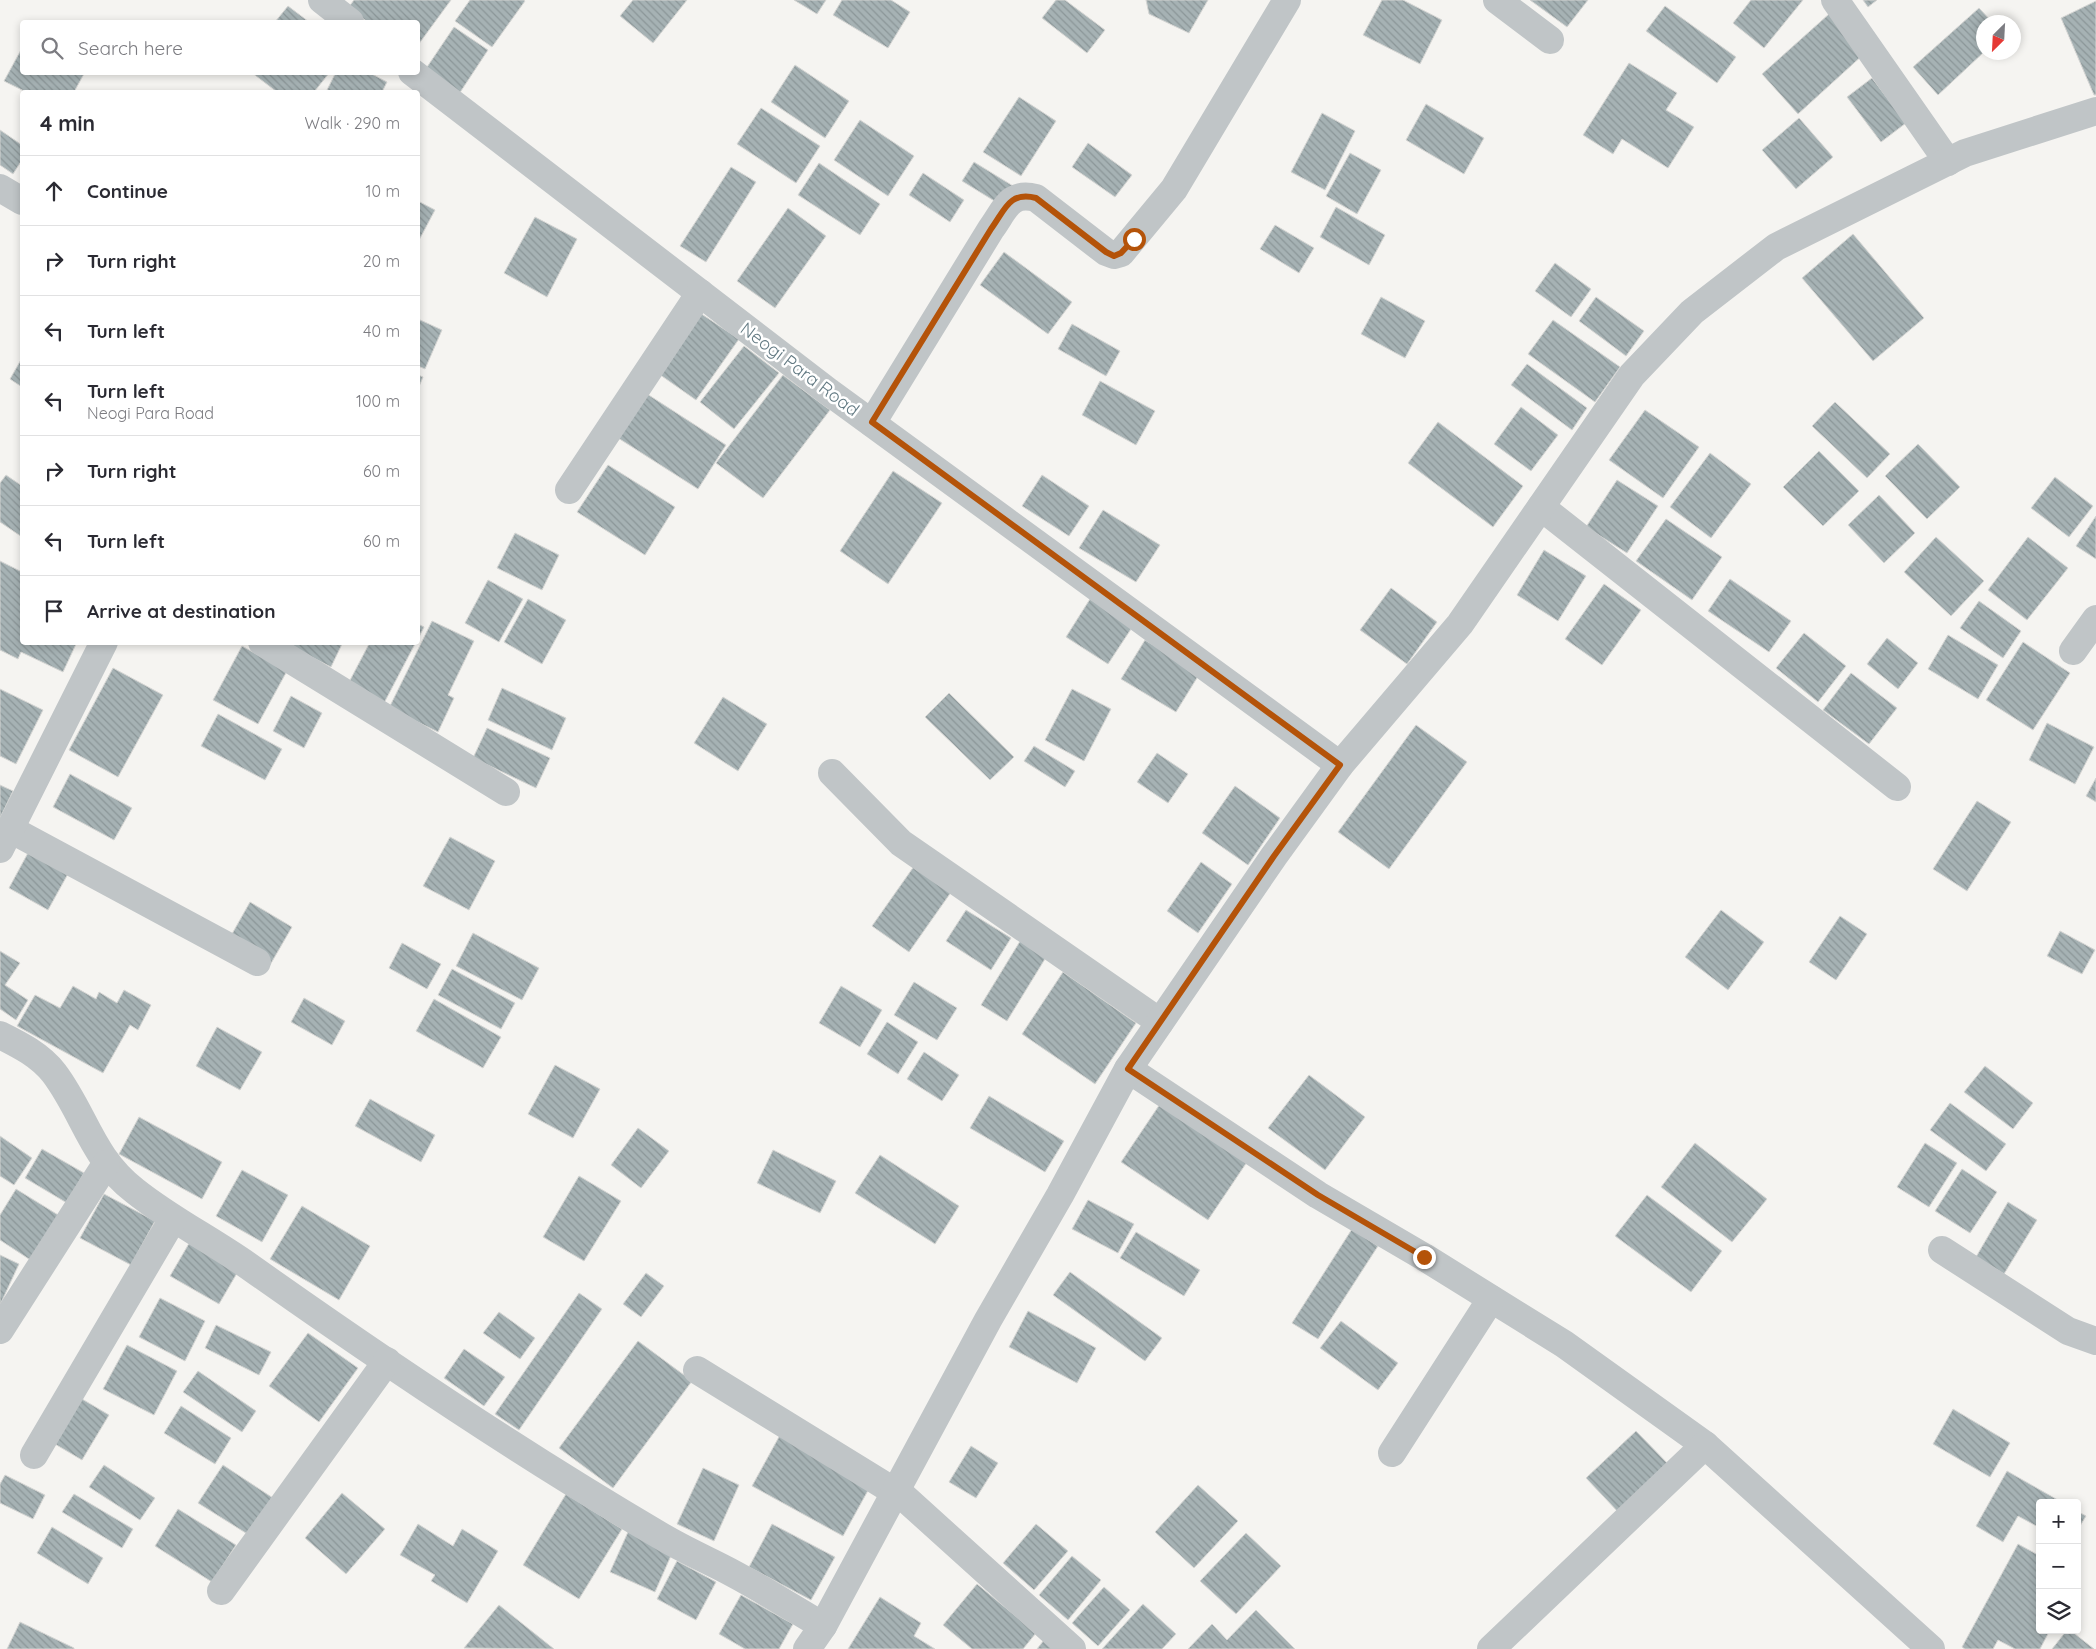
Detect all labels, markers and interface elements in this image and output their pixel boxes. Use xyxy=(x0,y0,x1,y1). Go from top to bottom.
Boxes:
north arrow xyxy=(1976,15,2021,60)
search box xyxy=(20,20,420,75)
icon: search xyxy=(38,34,66,62)
text: Search here xyxy=(78,36,183,60)
text: 4 min xyxy=(40,110,95,136)
text: Walk · 290 m xyxy=(305,113,400,133)
icon: ahead xyxy=(40,177,68,205)
text: Continue xyxy=(87,179,168,203)
text: 10 m xyxy=(366,181,400,201)
route start xyxy=(1123,228,1146,251)
icon: right xyxy=(40,247,68,275)
text: Turn right xyxy=(87,249,176,273)
text: 20 m xyxy=(363,251,400,271)
icon: left xyxy=(40,317,68,345)
street label: Neogi Para Road xyxy=(736,317,864,421)
text: Turn left xyxy=(87,319,165,343)
text: 40 m xyxy=(363,321,400,341)
text: Turn left xyxy=(87,379,165,403)
icon: left xyxy=(40,387,68,415)
text: 100 m xyxy=(356,391,400,411)
text: Neogi Para Road xyxy=(87,403,214,423)
icon: right xyxy=(40,457,68,485)
text: Turn right xyxy=(87,459,176,483)
text: 60 m xyxy=(363,461,400,481)
icon: left xyxy=(40,527,68,555)
text: Turn left xyxy=(87,529,165,553)
text: 60 m xyxy=(363,531,400,551)
icon: arrive xyxy=(40,597,68,625)
text: Arrive at destination xyxy=(87,599,276,623)
route end xyxy=(1413,1246,1436,1269)
map controls xyxy=(2036,1499,2081,1634)
button: + xyxy=(2036,1499,2081,1544)
button: − xyxy=(2036,1544,2081,1589)
button: layers xyxy=(2036,1589,2081,1634)

